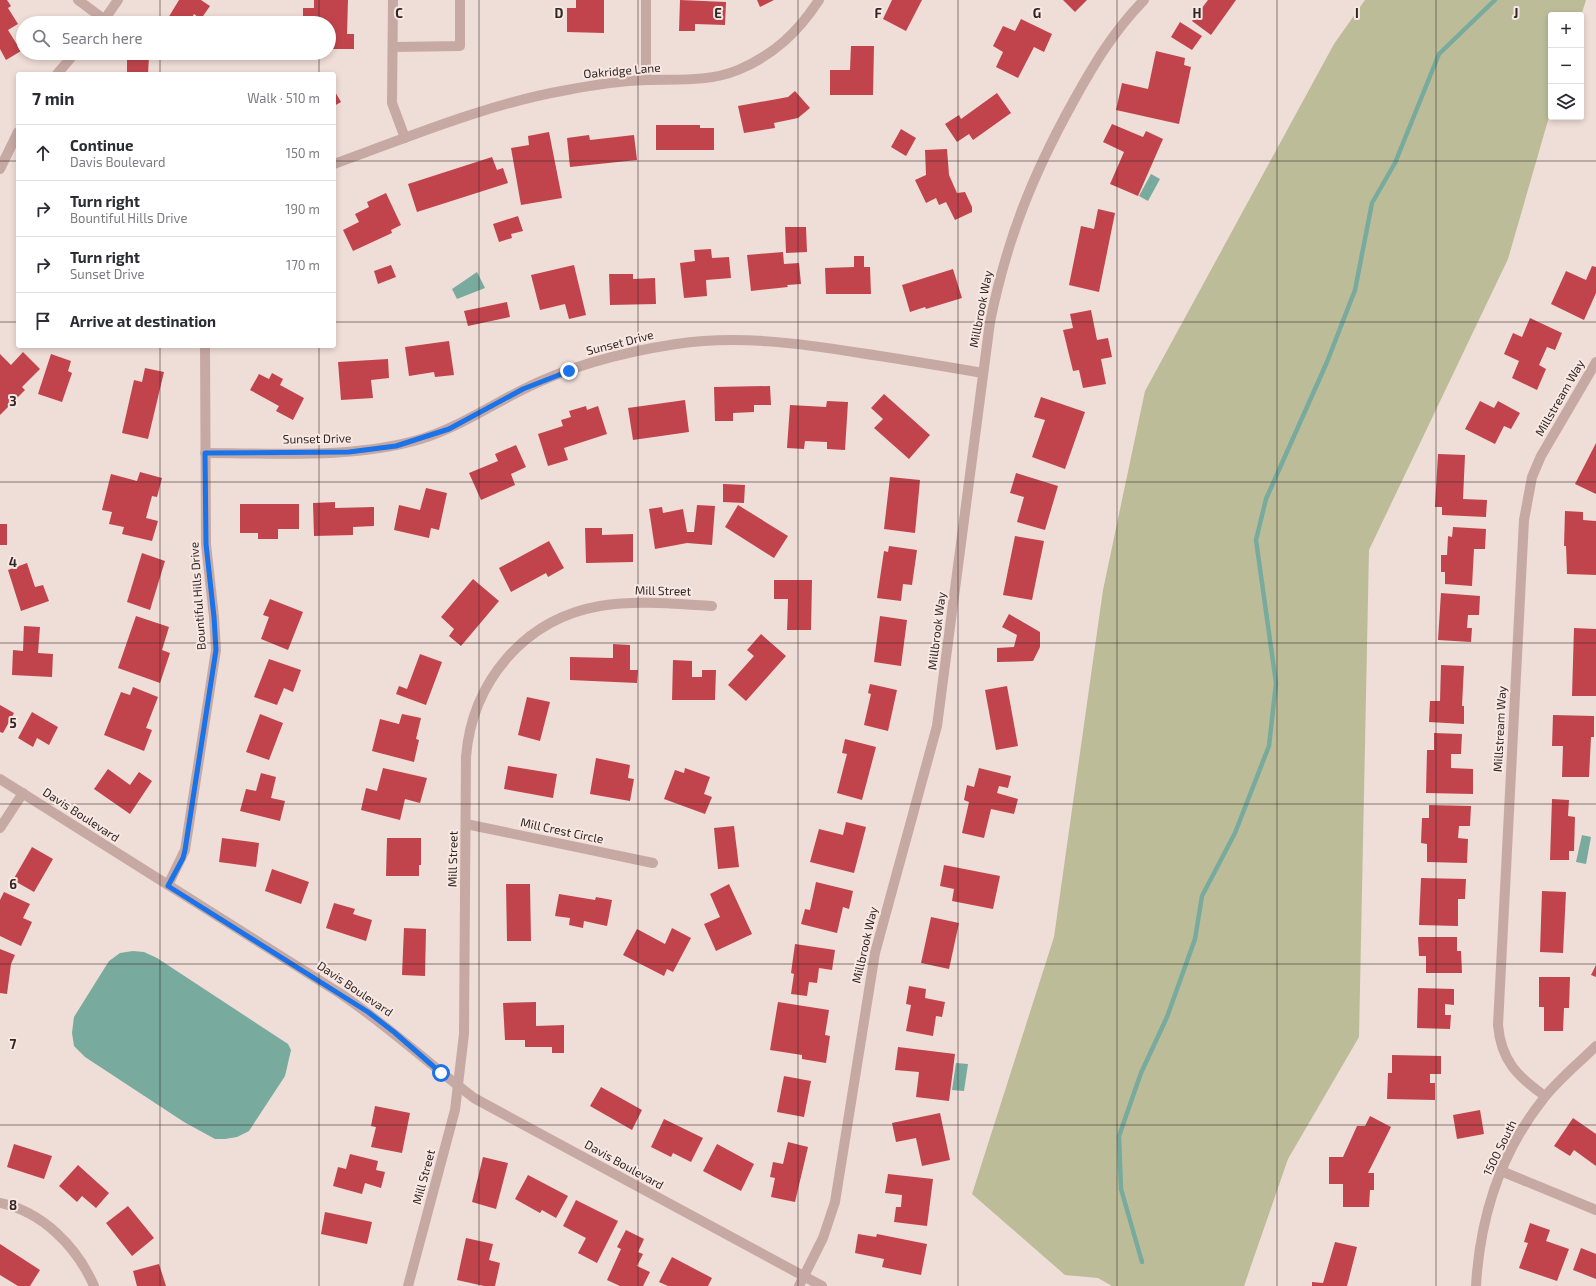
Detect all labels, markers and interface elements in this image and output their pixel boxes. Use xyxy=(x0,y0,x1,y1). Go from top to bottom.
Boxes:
text: C xyxy=(395,5,403,21)
text: D xyxy=(555,5,564,21)
text: E xyxy=(714,5,722,21)
text: F xyxy=(874,5,882,21)
text: G xyxy=(1033,5,1041,21)
text: H xyxy=(1193,5,1202,21)
text: I xyxy=(1355,5,1359,21)
text: J xyxy=(1514,5,1518,21)
map controls xyxy=(1548,12,1584,120)
button: + xyxy=(1548,12,1584,48)
search box xyxy=(16,16,336,60)
icon: search xyxy=(30,27,52,49)
text: Search here xyxy=(62,29,143,47)
button: − xyxy=(1548,48,1584,84)
street label: Oakridge Lane xyxy=(583,60,661,80)
button: layers xyxy=(1548,84,1584,120)
text: 7 min xyxy=(32,88,75,108)
text: Walk · 510 m xyxy=(247,90,320,106)
text: Continue xyxy=(70,136,133,154)
icon: ahead xyxy=(32,142,54,164)
text: 150 m xyxy=(286,145,320,161)
text: Davis Boulevard xyxy=(70,154,166,170)
text: Turn right xyxy=(70,192,140,210)
icon: right xyxy=(32,198,54,220)
text: 190 m xyxy=(285,201,320,217)
text: Bountiful Hills Drive xyxy=(70,210,187,226)
text: Turn right xyxy=(70,248,140,266)
icon: right xyxy=(32,254,54,276)
text: 170 m xyxy=(286,257,320,273)
text: Sunset Drive xyxy=(70,266,145,282)
street label: Millbrook Way xyxy=(966,268,994,349)
icon: arrive xyxy=(32,310,54,332)
text: Arrive at destination xyxy=(70,312,216,330)
street label: Sunset Drive xyxy=(585,327,655,357)
street label: Millstream Way xyxy=(1532,356,1587,438)
route end xyxy=(560,362,578,380)
text: 3 xyxy=(9,393,17,409)
street label: Sunset Drive xyxy=(282,430,352,446)
street label: Bountiful Hills Drive xyxy=(186,542,208,651)
text: 4 xyxy=(9,554,17,570)
street label: Mill Street xyxy=(635,583,692,597)
street label: Millbrook Way xyxy=(924,590,948,671)
street label: Millstream Way xyxy=(1490,685,1508,772)
text: 5 xyxy=(9,715,17,731)
street label: Davis Boulevard xyxy=(41,784,122,844)
street label: Mill Crest Circle xyxy=(519,814,605,846)
street label: Mill Street xyxy=(445,830,459,887)
text: 6 xyxy=(9,876,17,892)
street label: Millbrook Way xyxy=(848,904,880,985)
street label: Davis Boulevard xyxy=(315,958,396,1019)
text: 7 xyxy=(10,1036,17,1052)
route start xyxy=(432,1064,450,1082)
street label: 1500 South xyxy=(1480,1117,1519,1178)
street label: Davis Boulevard xyxy=(583,1137,666,1192)
street label: Mill Street xyxy=(409,1147,437,1206)
text: 8 xyxy=(9,1197,17,1213)

